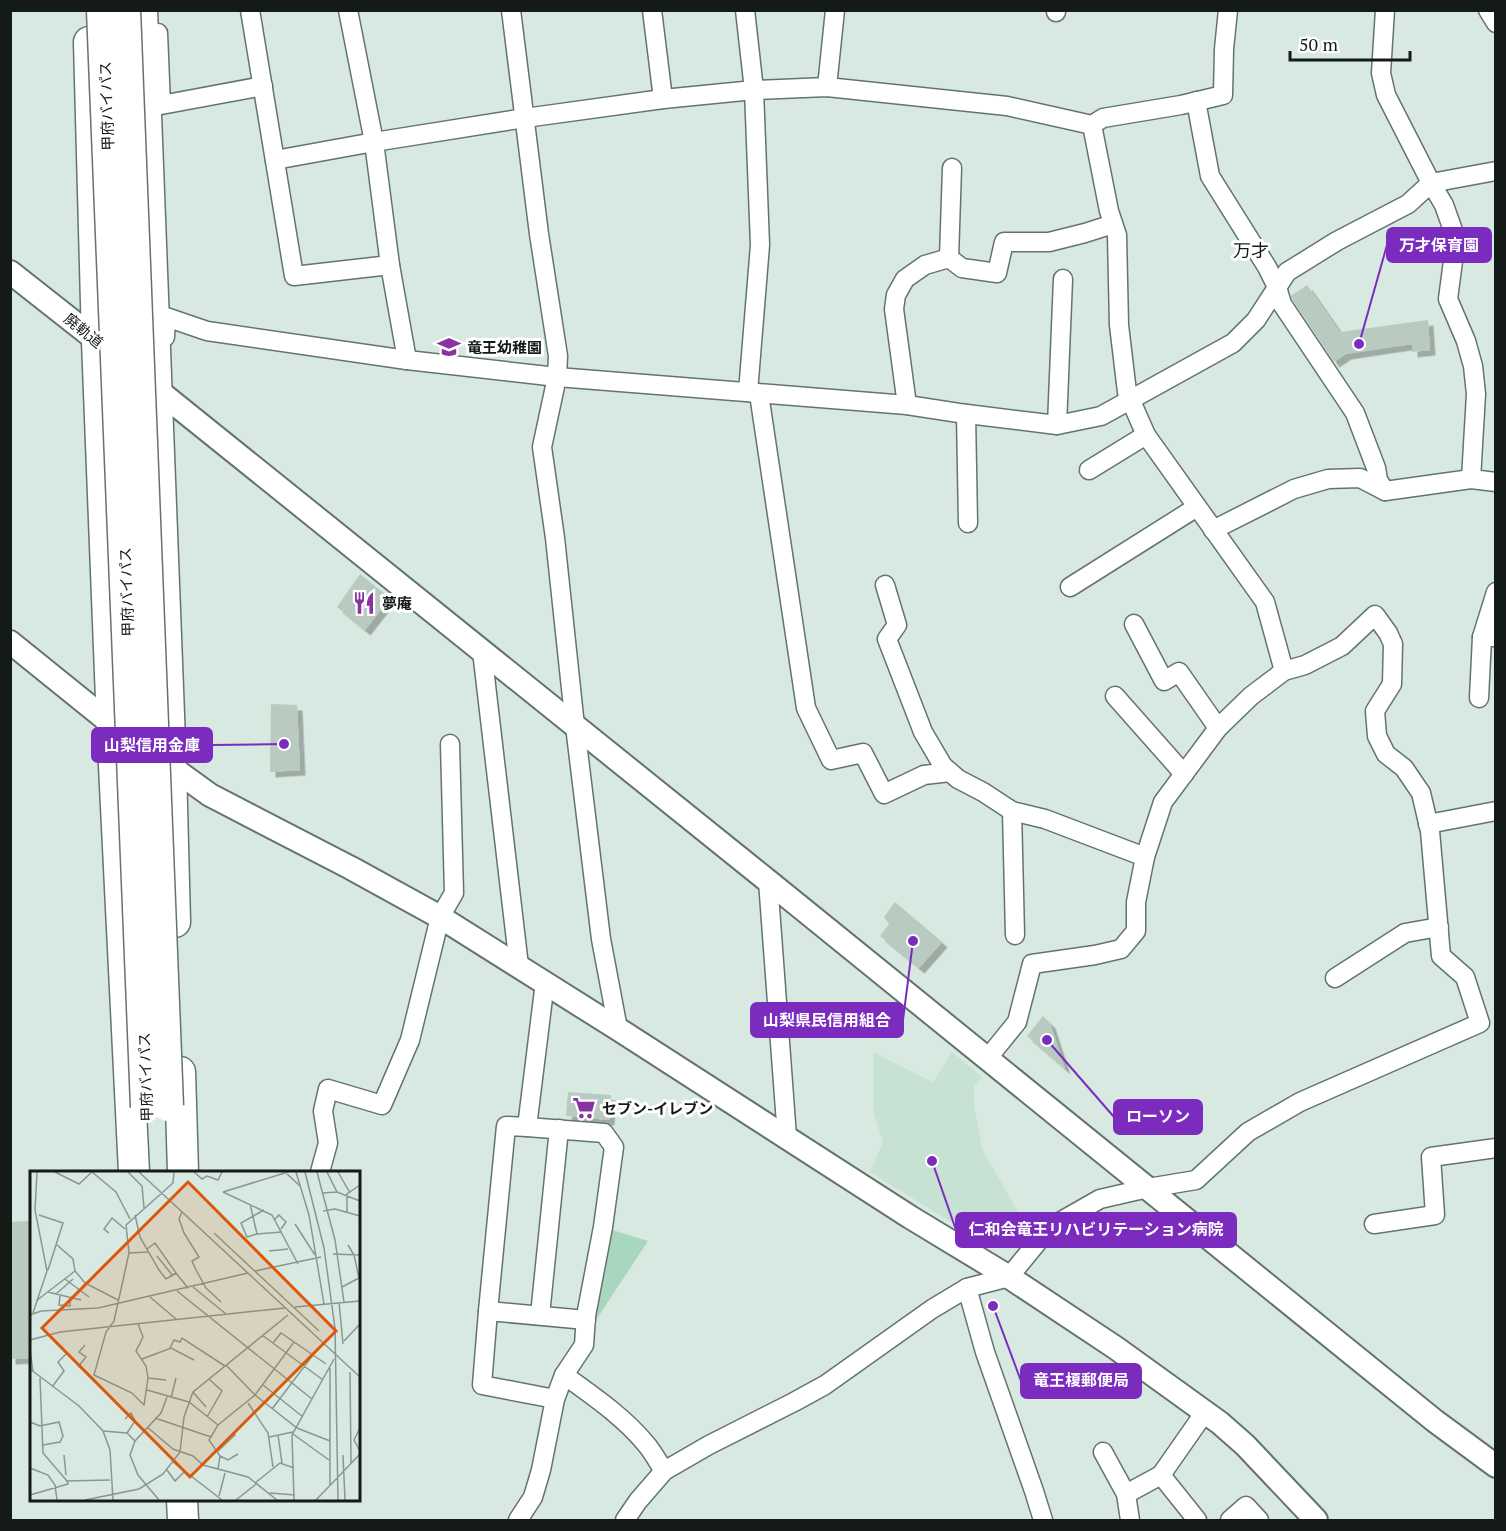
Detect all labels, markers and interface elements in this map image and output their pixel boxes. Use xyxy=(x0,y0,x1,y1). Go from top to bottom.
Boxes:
scale bar xyxy=(1290,24,1410,62)
text: 50 m xyxy=(1299,32,1339,56)
street label: 甲府バイパス xyxy=(94,61,118,151)
callout: 万才保育園 xyxy=(1387,228,1491,262)
text: 万才保育園 xyxy=(1399,234,1479,256)
district label: 万才 xyxy=(1233,238,1269,262)
street label: 廃軌道 xyxy=(60,308,108,352)
school or university icon: 竜王幼稚園 xyxy=(436,334,462,360)
place label: 竜王幼稚園 xyxy=(467,337,542,357)
street label: 甲府バイパス xyxy=(114,547,138,637)
restaurant icon: 夢庵 xyxy=(351,590,377,616)
place label: 夢庵 xyxy=(382,593,412,613)
callout: 山梨信用金庫 xyxy=(92,728,212,762)
text: 山梨信用金庫 xyxy=(104,734,200,756)
callout: 山梨県民信用組合 xyxy=(751,1003,903,1037)
text: 山梨県民信用組合 xyxy=(763,1009,891,1031)
street label: 甲府バイパス xyxy=(133,1032,157,1122)
supermarket icon: セブン-イレブン xyxy=(571,1095,597,1121)
place label: セブン-イレブン xyxy=(602,1098,713,1118)
callout: ローソン xyxy=(1114,1100,1202,1134)
text: ローソン xyxy=(1126,1105,1190,1127)
inset map xyxy=(30,1171,360,1501)
callout: 仁和会竜王リハビリテーション病院 xyxy=(956,1213,1236,1247)
text: 仁和会竜王リハビリテーション病院 xyxy=(968,1218,1224,1240)
callout: 竜王榎郵便局 xyxy=(1021,1364,1141,1398)
text: 竜王榎郵便局 xyxy=(1033,1369,1129,1391)

